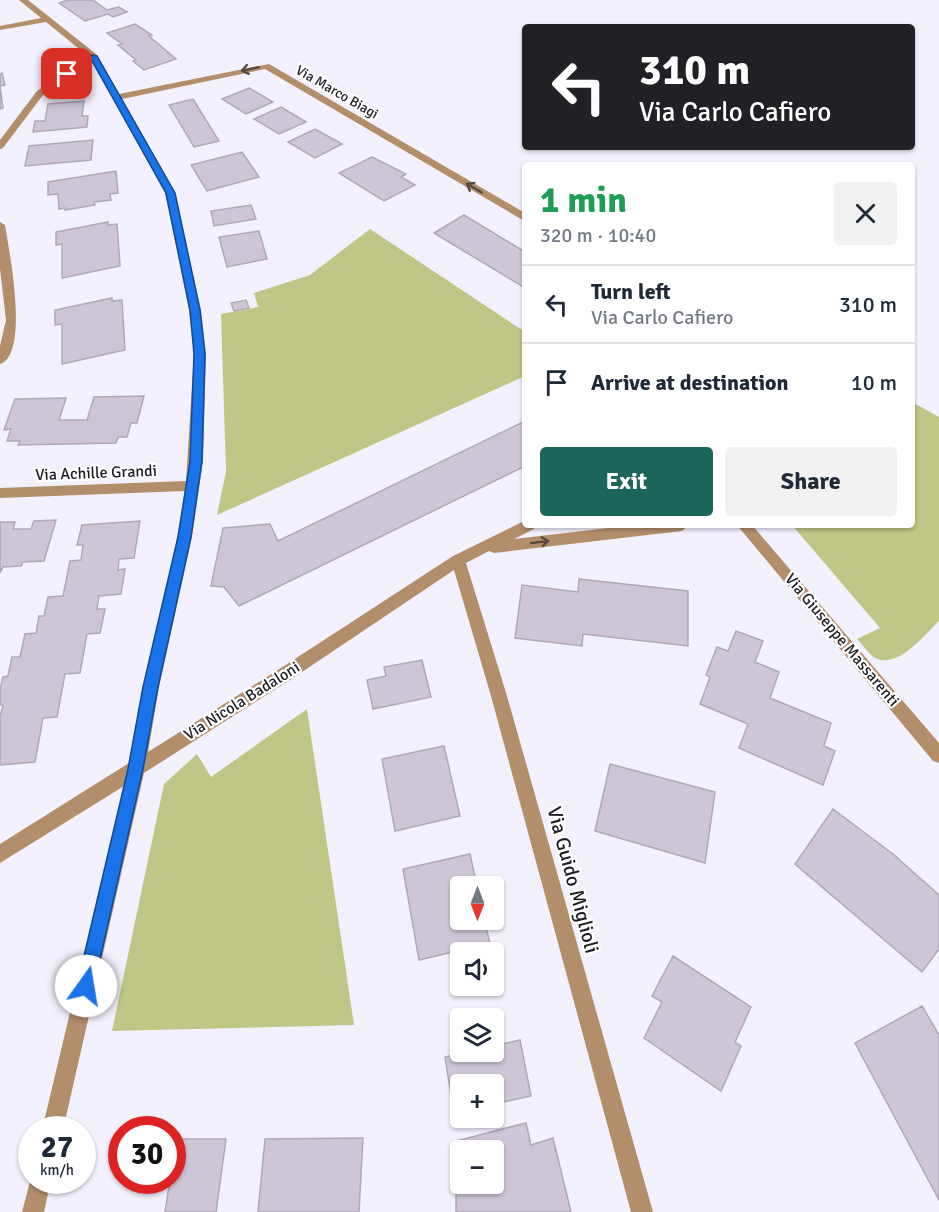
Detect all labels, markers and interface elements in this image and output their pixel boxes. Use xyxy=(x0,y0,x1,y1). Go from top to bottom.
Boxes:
text: 310 m xyxy=(639,45,750,96)
pin xyxy=(41,48,92,99)
icon: left xyxy=(540,48,618,126)
icon: arrive xyxy=(50,57,83,90)
street label: Via Marco Biagi xyxy=(293,61,381,123)
one-way arrow xyxy=(241,64,260,75)
text: Via Carlo Cafiero xyxy=(639,96,831,129)
text: 1 min xyxy=(540,178,627,223)
one-way arrow xyxy=(466,182,484,193)
button: close xyxy=(834,182,897,245)
text: 320 m · 10:40 xyxy=(540,223,656,248)
text: Turn left xyxy=(591,278,671,305)
icon: left xyxy=(540,288,573,321)
text: 310 m xyxy=(839,291,897,318)
text: Via Carlo Cafiero xyxy=(591,305,733,330)
icon: arrive xyxy=(540,366,573,399)
text: Arrive at destination xyxy=(591,369,788,396)
text: 10 m xyxy=(851,369,897,396)
button: Exit xyxy=(540,447,713,516)
button: Share xyxy=(725,447,897,516)
street label: Via Achille Grandi xyxy=(35,461,157,485)
one-way arrow xyxy=(530,536,550,547)
street label: Via Giuseppe Massarenti xyxy=(780,569,904,711)
street label: Via Nicola Badaloni xyxy=(180,657,304,745)
street label: Via Guido Miglioli xyxy=(541,804,605,956)
north arrow xyxy=(450,876,504,930)
map controls xyxy=(450,876,504,1194)
button: sound xyxy=(450,942,504,996)
position arrow xyxy=(54,954,118,1018)
button: layers xyxy=(450,1008,504,1062)
button: + xyxy=(450,1074,504,1128)
speed limit sign: 30 xyxy=(108,1116,186,1194)
text: 27 xyxy=(41,1129,73,1166)
button: − xyxy=(450,1140,504,1194)
text: km/h xyxy=(40,1161,74,1179)

